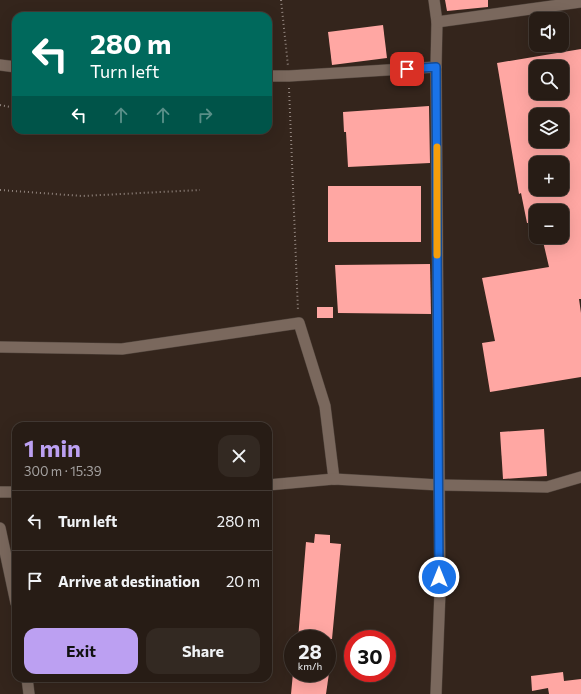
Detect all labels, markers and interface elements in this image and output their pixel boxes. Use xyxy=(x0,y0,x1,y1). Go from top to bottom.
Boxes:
map controls xyxy=(529,12,569,244)
button: sound xyxy=(529,12,569,52)
text: 280 m xyxy=(90,26,171,60)
icon: left xyxy=(24,28,76,80)
pin xyxy=(390,52,424,86)
icon: arrive xyxy=(396,58,418,80)
text: Turn left xyxy=(90,60,159,82)
button: search xyxy=(529,60,569,100)
icon: left xyxy=(68,104,90,126)
icon: ahead xyxy=(110,104,132,126)
icon: ahead xyxy=(152,104,174,126)
icon: right xyxy=(194,104,216,126)
button: layers xyxy=(529,108,569,148)
button: + xyxy=(529,156,569,196)
button: − xyxy=(529,204,569,244)
text: 1 min xyxy=(24,433,81,462)
button: close xyxy=(218,435,260,477)
text: 300 m · 15:39 xyxy=(24,463,102,479)
icon: left xyxy=(24,510,46,532)
text: Turn left xyxy=(58,512,117,530)
text: 280 m xyxy=(217,512,260,530)
position arrow xyxy=(418,556,460,598)
icon: arrive xyxy=(24,570,46,592)
text: Arrive at destination xyxy=(58,572,200,590)
text: 20 m xyxy=(226,572,260,590)
button: Exit xyxy=(24,628,138,674)
button: Share xyxy=(146,628,260,674)
speed limit sign: 30 xyxy=(344,630,396,682)
text: 28 xyxy=(298,639,322,663)
text: km/h xyxy=(298,660,322,672)

